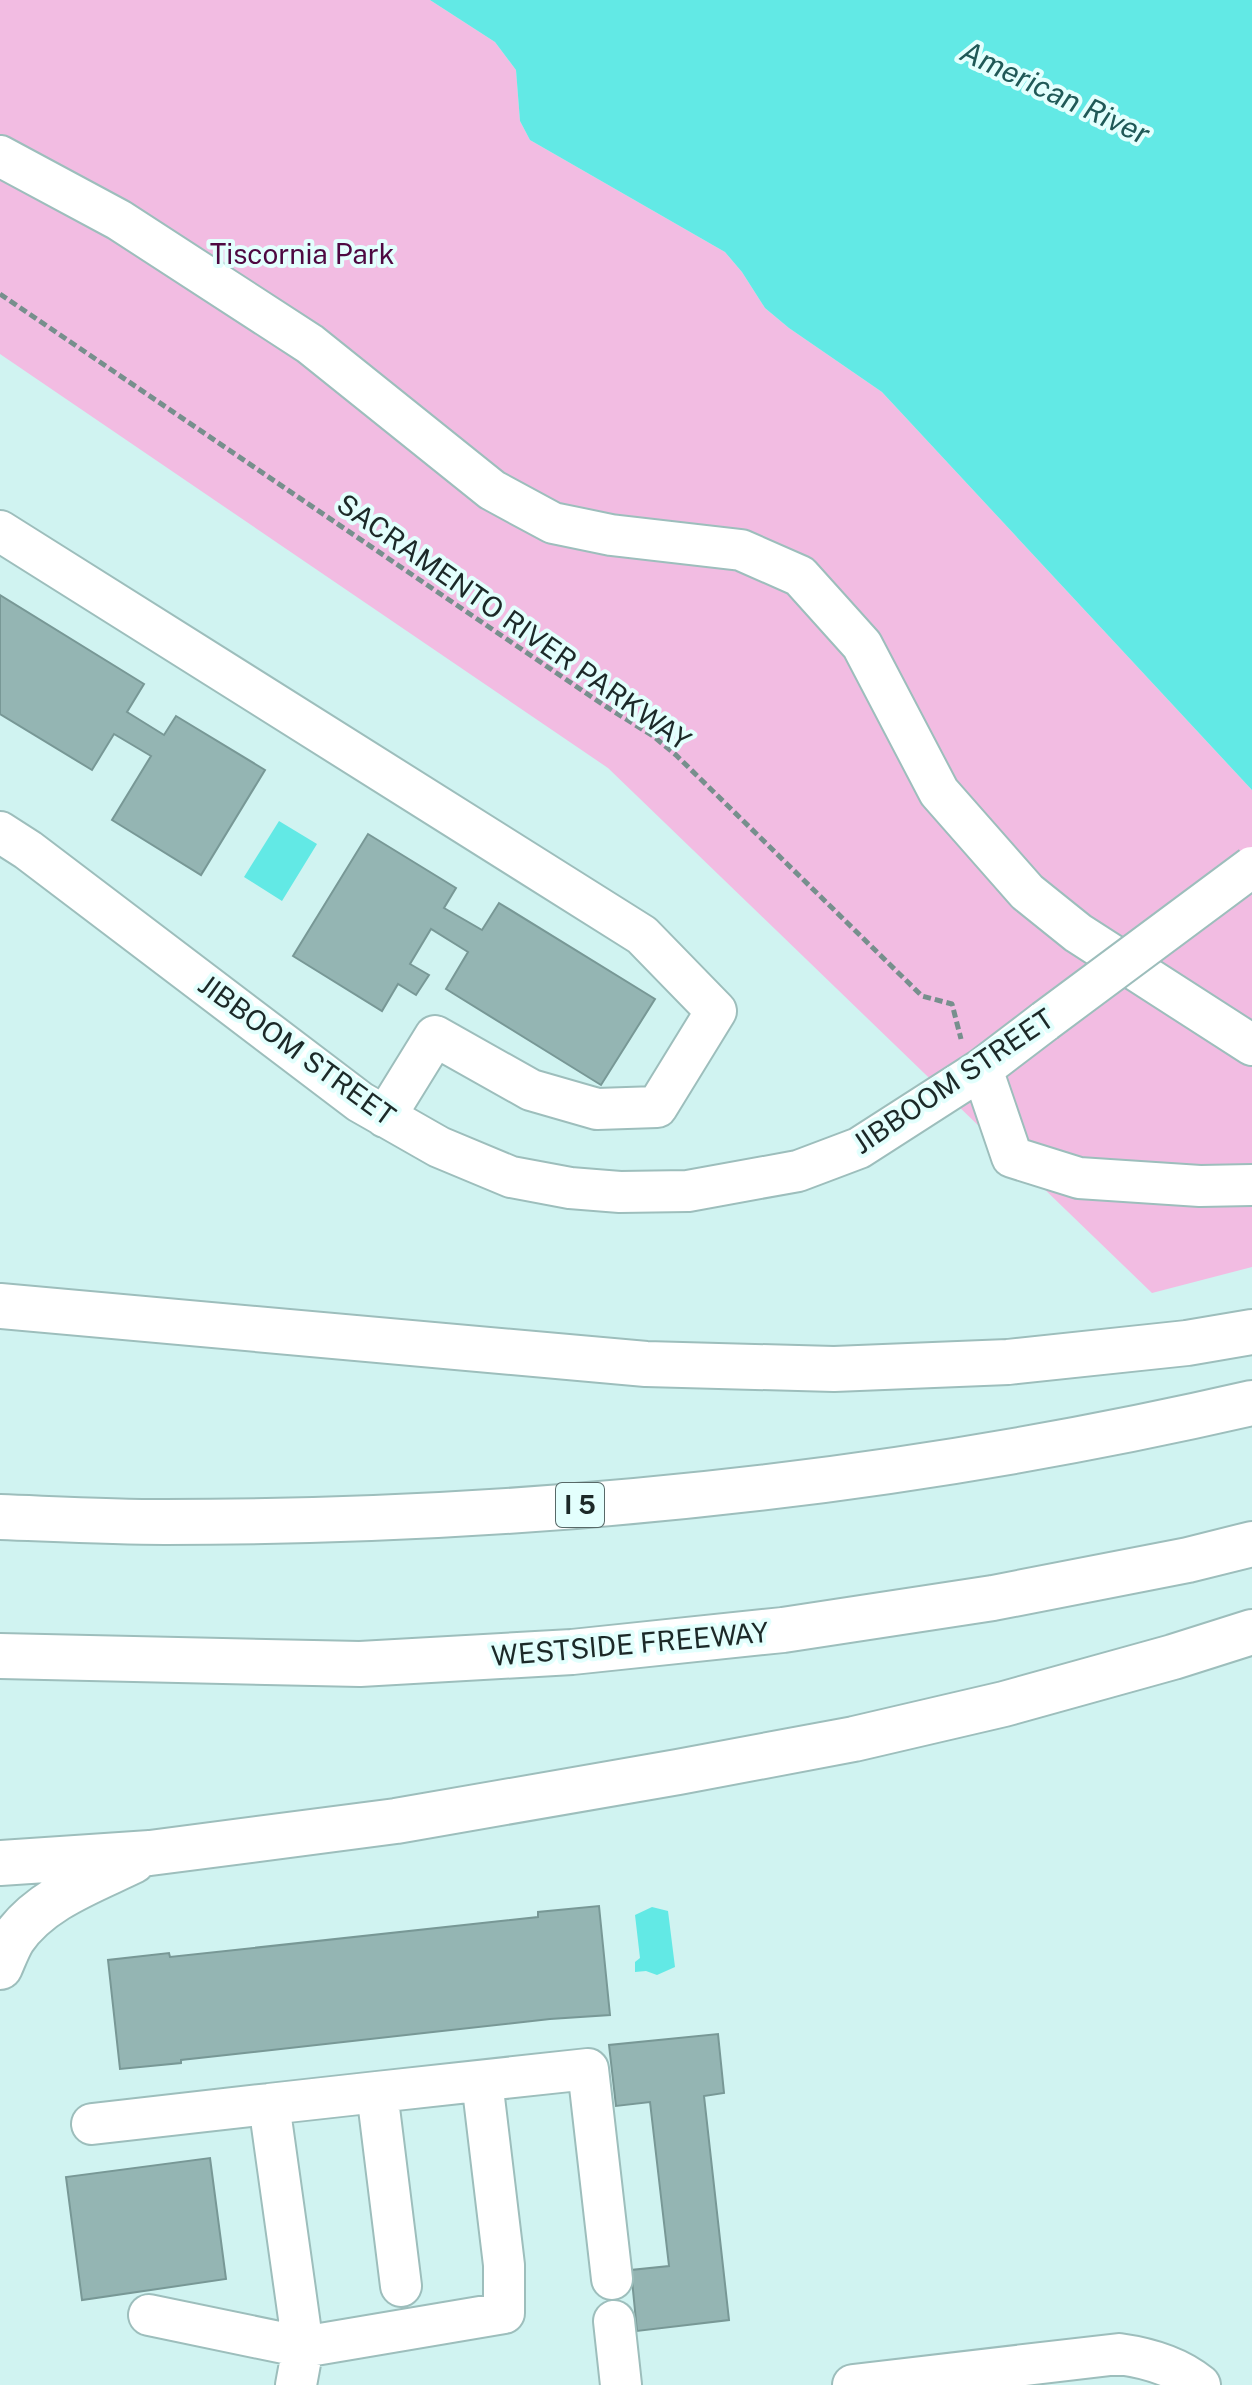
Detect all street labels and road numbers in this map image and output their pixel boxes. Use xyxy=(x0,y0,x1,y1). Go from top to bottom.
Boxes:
street label: SACRAMENTO RIVER PARKWAY xyxy=(331,486,698,757)
street label: JIBBOOM STREET xyxy=(193,967,402,1132)
street label: JIBBOOM STREET xyxy=(846,1001,1059,1160)
road number: I 5 xyxy=(556,1483,604,1527)
street label: WESTSIDE FREEWAY xyxy=(490,1615,770,1672)

